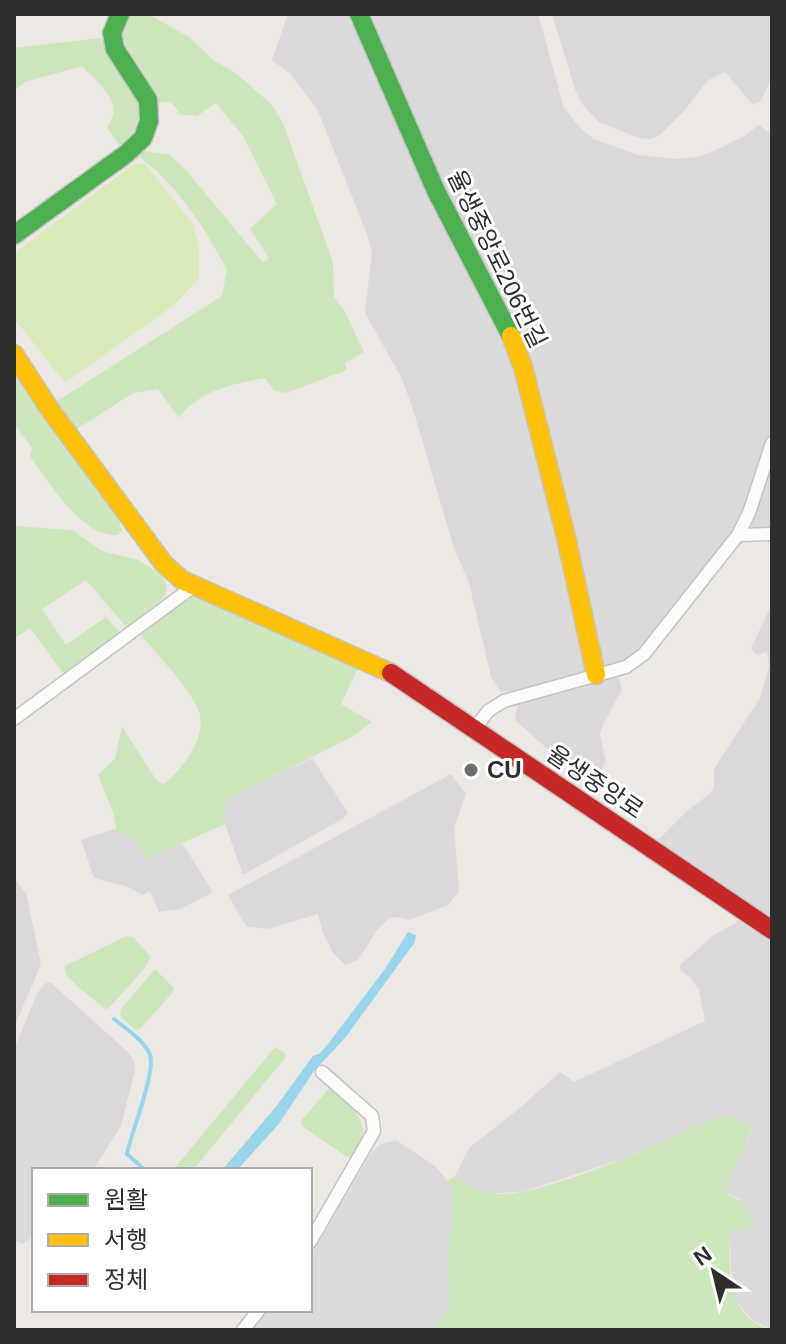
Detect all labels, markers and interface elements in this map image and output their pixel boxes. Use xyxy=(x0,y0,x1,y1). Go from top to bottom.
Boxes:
street label: 율생중앙로206번길 xyxy=(443,165,552,352)
street label: 율생중앙로 xyxy=(542,740,649,824)
place label: CU xyxy=(487,756,522,783)
marker: CU xyxy=(462,761,480,779)
legend xyxy=(32,1168,312,1312)
text: 원활 xyxy=(104,1186,148,1213)
text: 서행 xyxy=(104,1226,148,1253)
north arrow xyxy=(674,1232,754,1312)
text: N xyxy=(689,1241,716,1271)
text: 정체 xyxy=(104,1266,148,1293)

